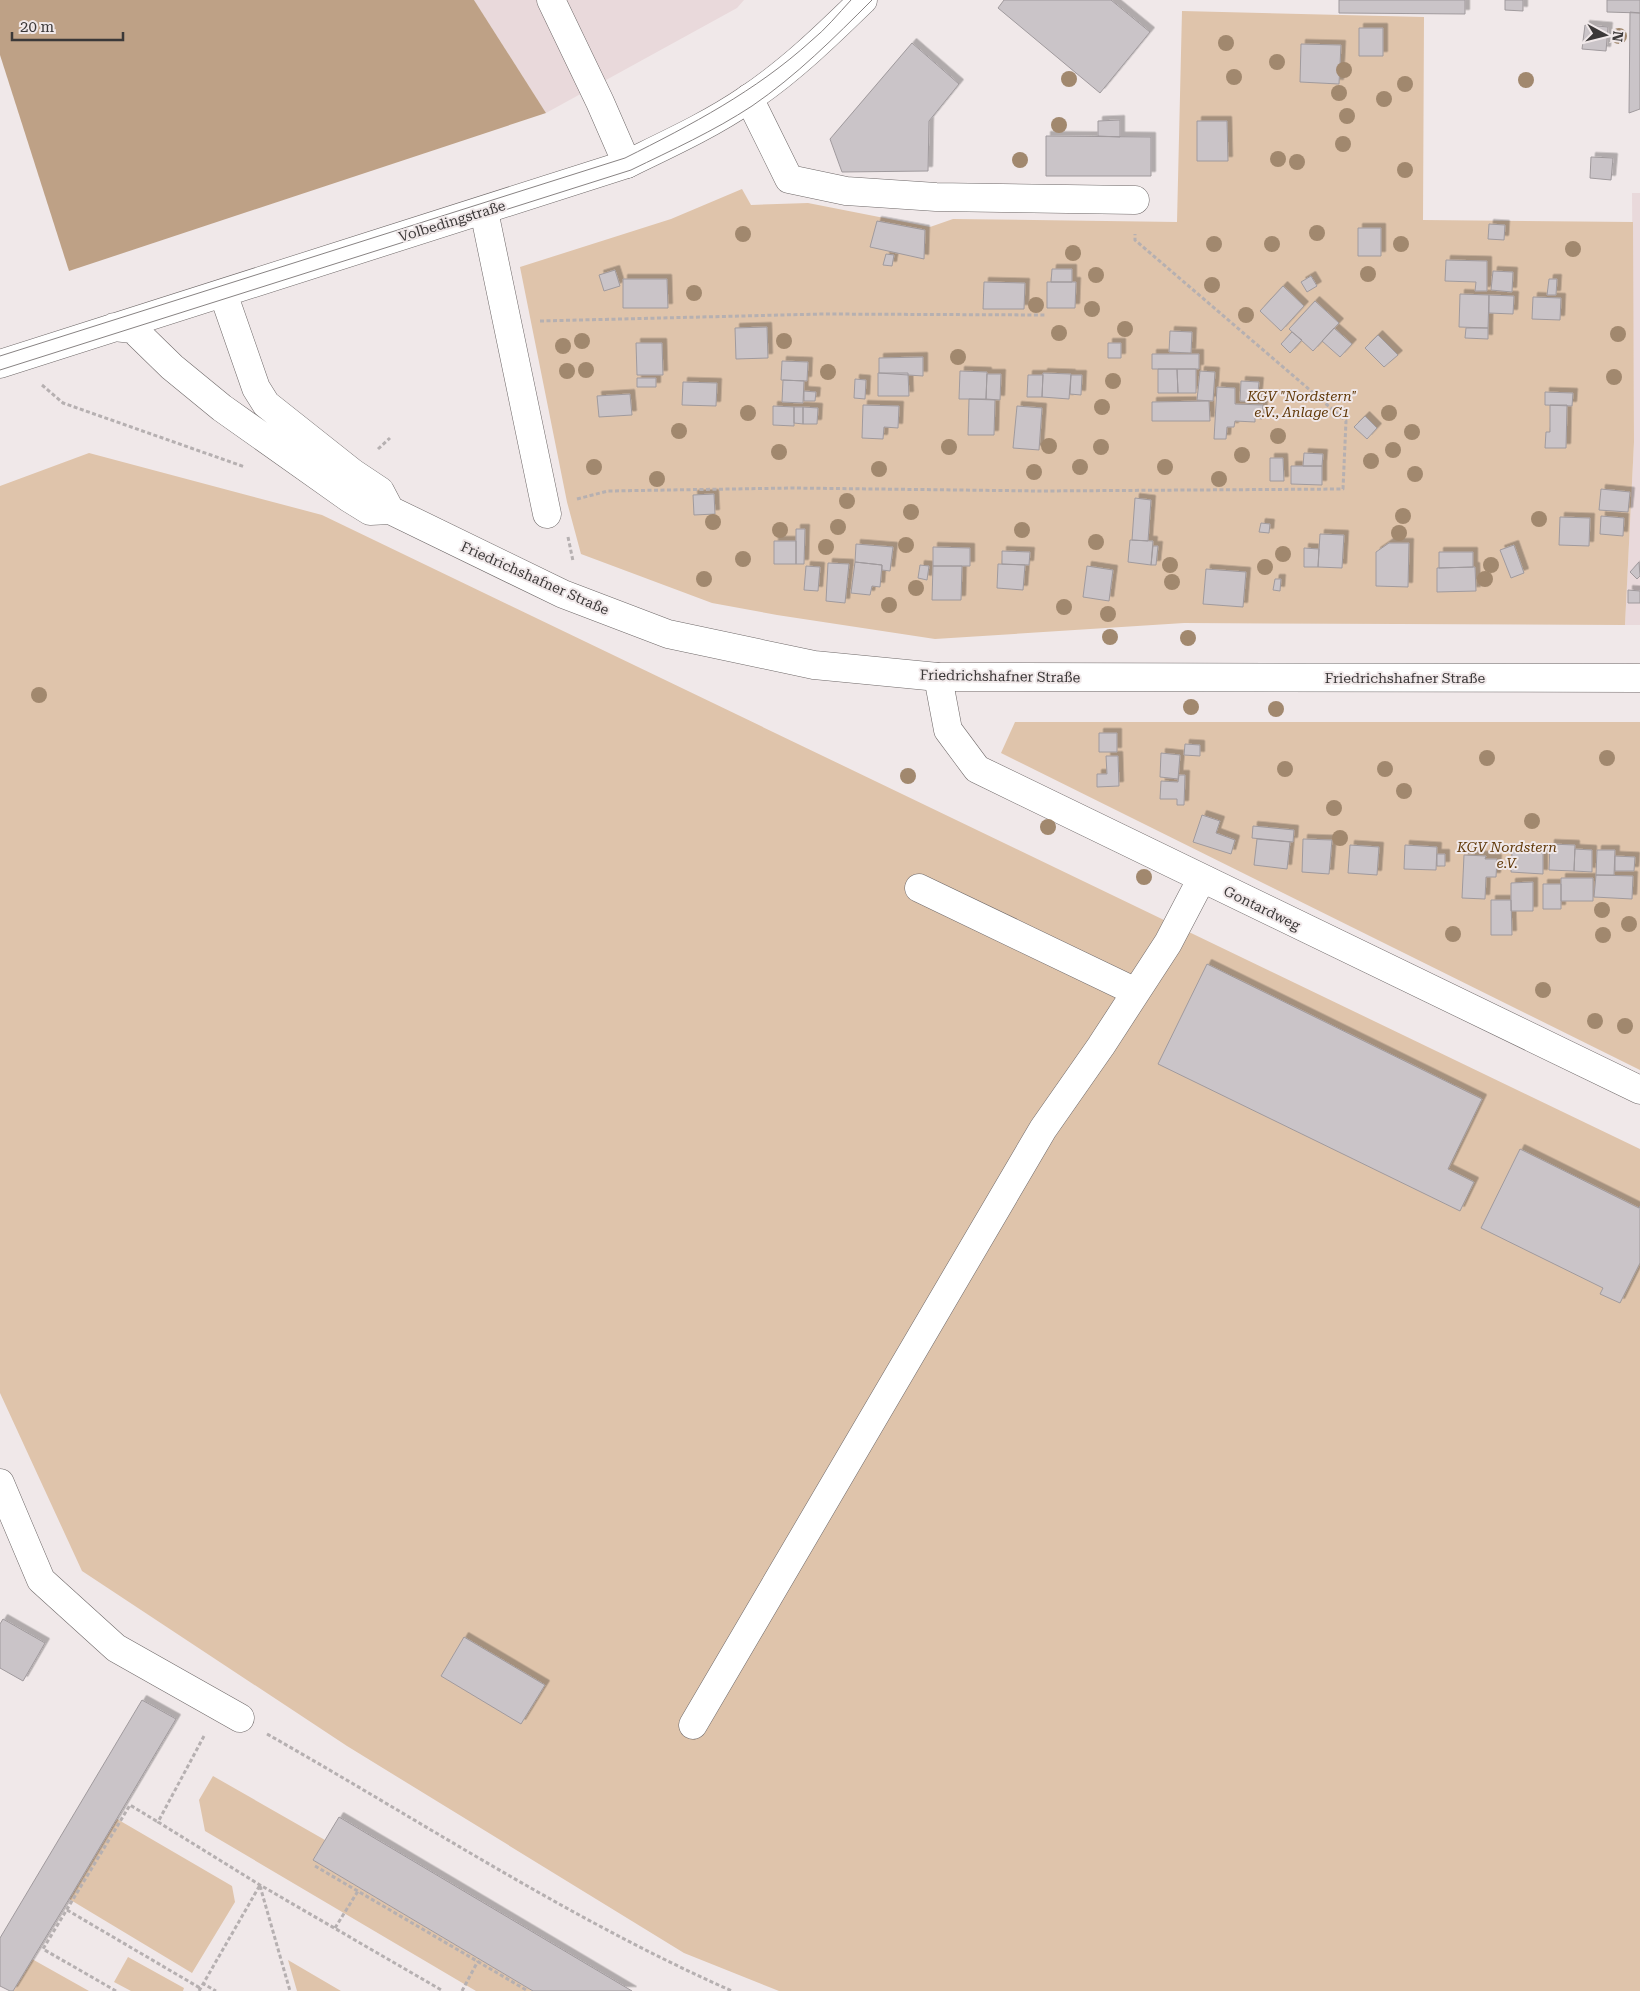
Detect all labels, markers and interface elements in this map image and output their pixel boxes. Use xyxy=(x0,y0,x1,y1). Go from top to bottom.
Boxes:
scale bar xyxy=(12,10,124,42)
north arrow xyxy=(1580,10,1630,60)
text: 20 m xyxy=(20,18,55,36)
text: N xyxy=(1609,30,1627,43)
street label: Volbedingstraße xyxy=(397,197,508,245)
park label: KGV "Nordstern" e.V., Anlage C1 xyxy=(1246,388,1357,420)
street label: Friedrichshafner Straße xyxy=(458,538,612,618)
street label: Friedrichshafner Straße xyxy=(920,667,1081,685)
street label: Friedrichshafner Straße xyxy=(1325,670,1486,686)
park label: KGV Nordstern e.V. xyxy=(1456,839,1557,871)
street label: Gontardweg xyxy=(1221,883,1303,933)

